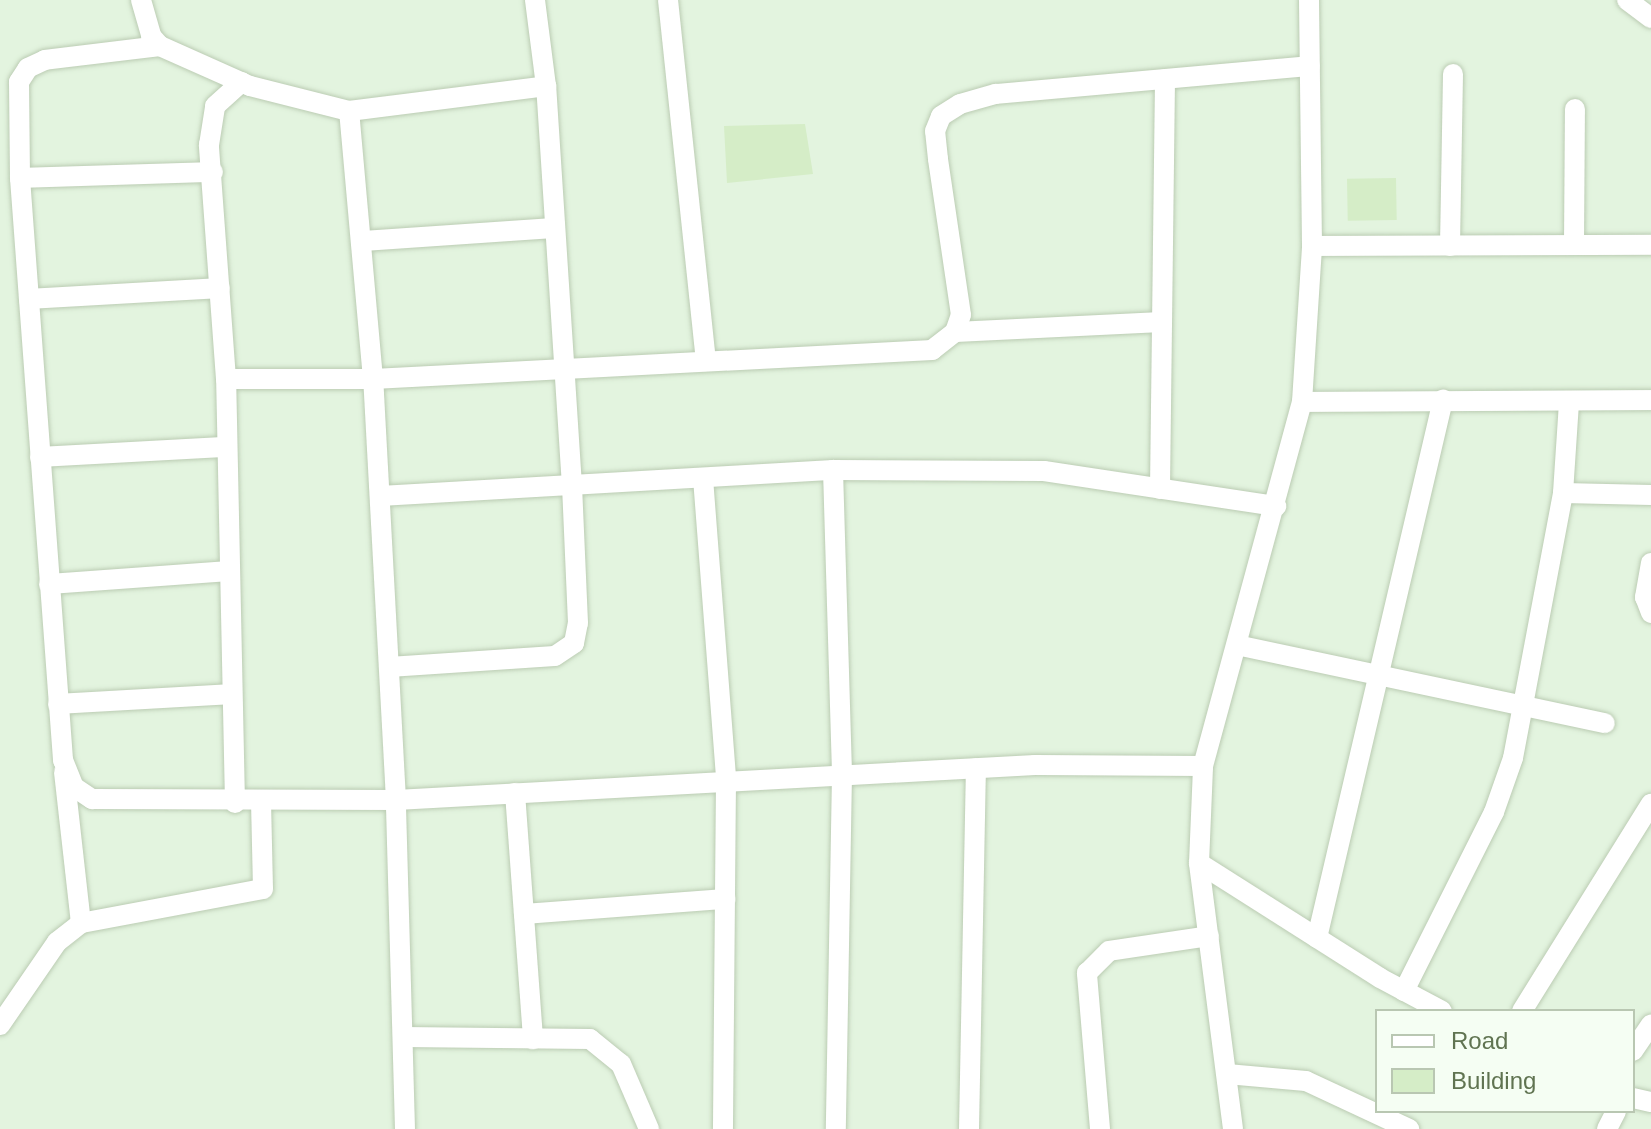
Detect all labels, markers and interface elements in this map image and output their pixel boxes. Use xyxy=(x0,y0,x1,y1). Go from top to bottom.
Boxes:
legend xyxy=(1375,1009,1635,1113)
text: Road xyxy=(1451,1027,1508,1054)
text: Building xyxy=(1451,1067,1536,1094)

